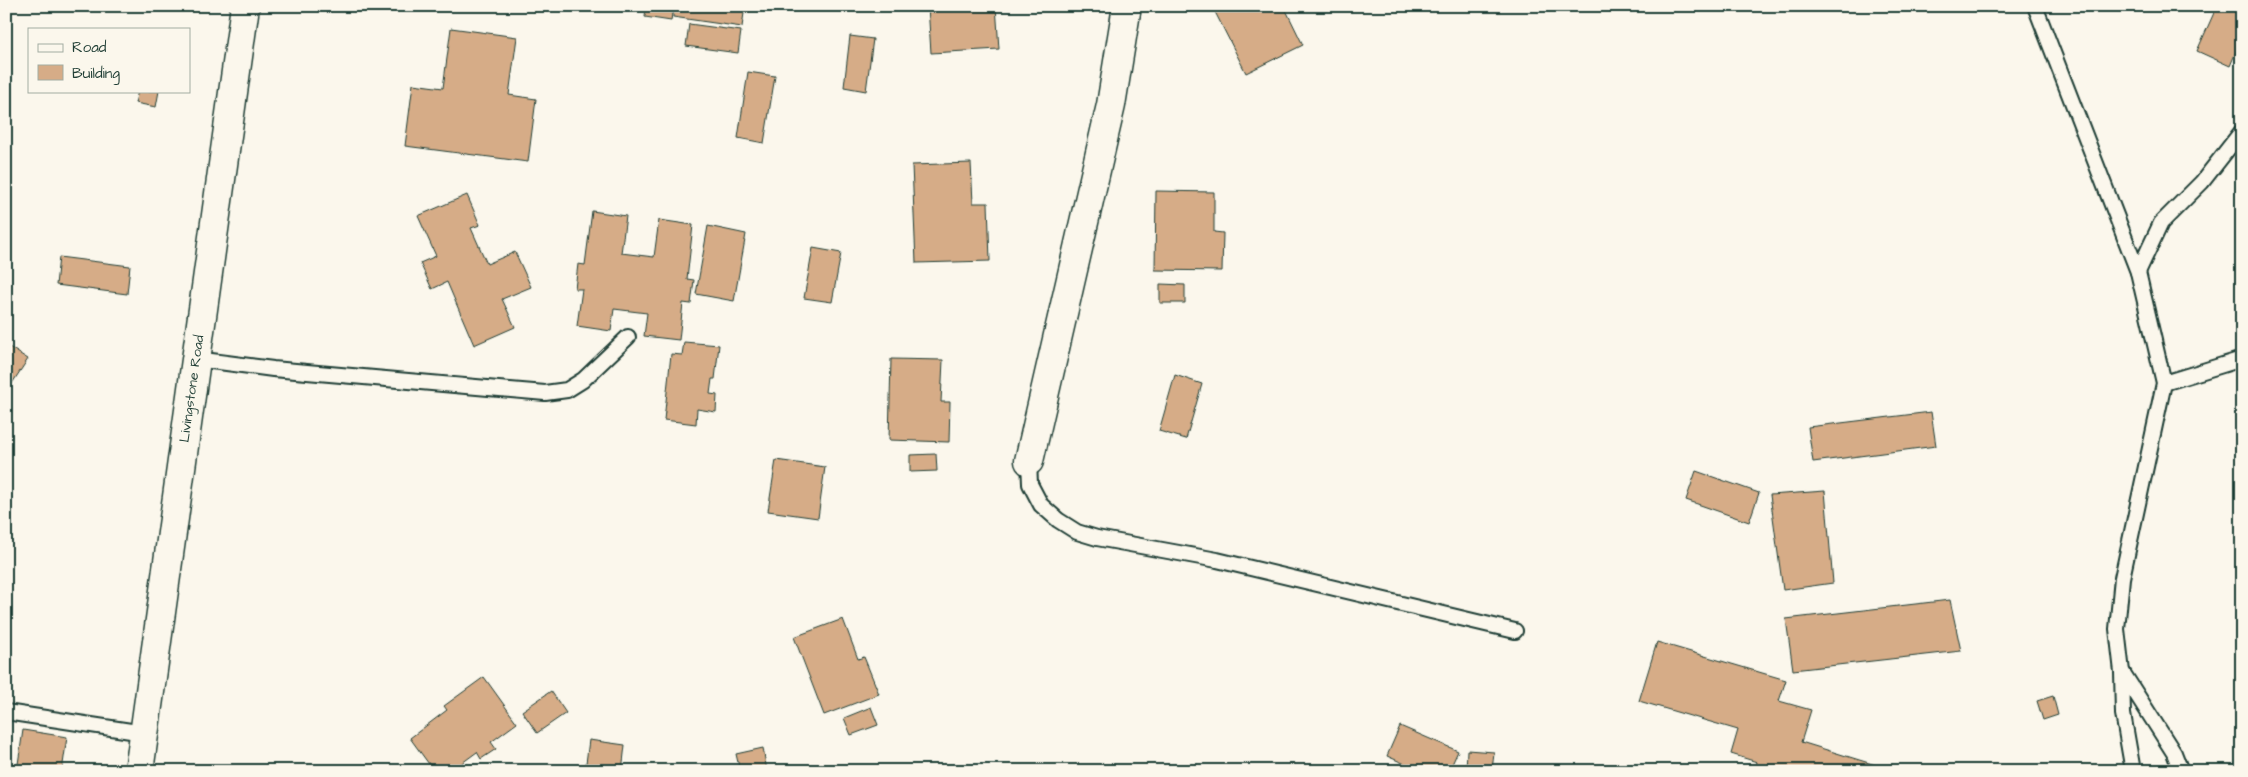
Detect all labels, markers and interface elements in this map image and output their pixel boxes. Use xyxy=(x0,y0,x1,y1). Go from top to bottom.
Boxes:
legend xyxy=(28,28,190,92)
text: Road xyxy=(72,37,107,58)
text: Building xyxy=(72,63,120,85)
street label: Livingstone Road xyxy=(175,334,209,444)

